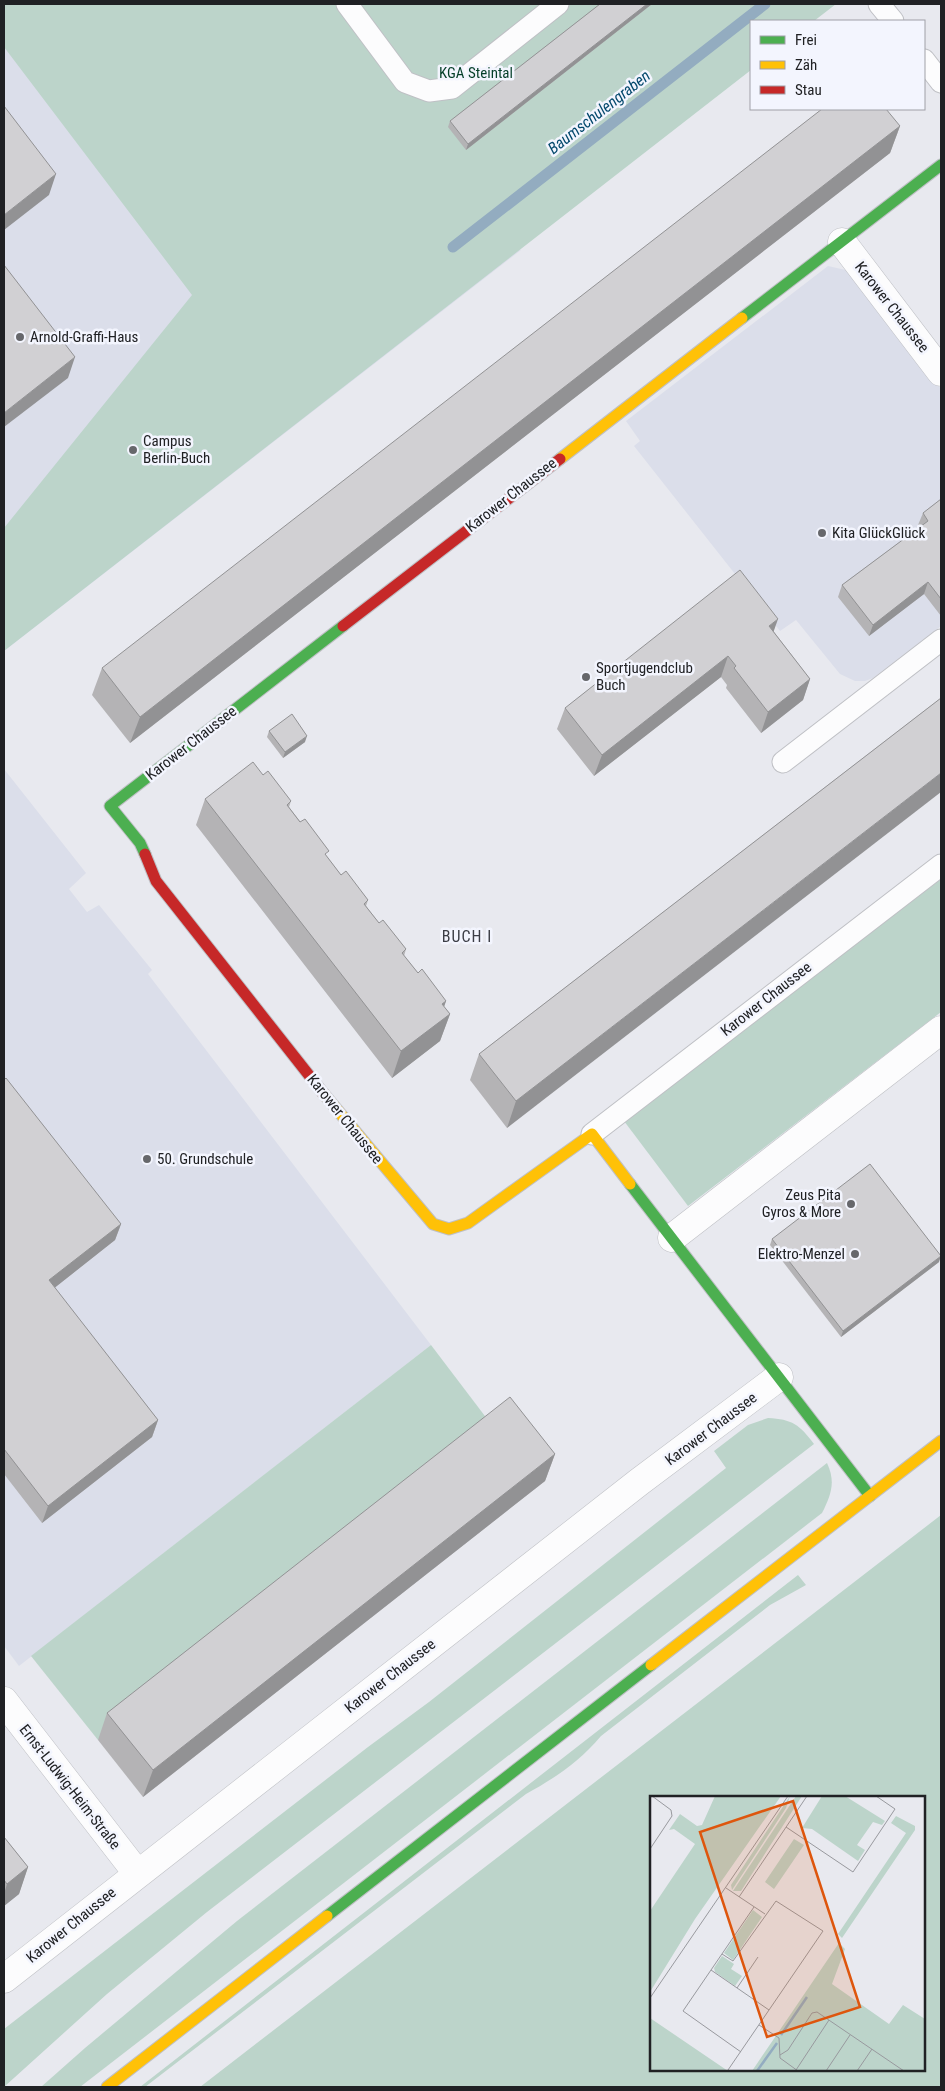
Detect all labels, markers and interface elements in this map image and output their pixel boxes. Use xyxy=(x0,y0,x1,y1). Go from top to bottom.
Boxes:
legend xyxy=(750,20,925,110)
text: Frei xyxy=(795,31,817,49)
text: Zäh xyxy=(795,56,817,74)
park label: KGA Steintal xyxy=(439,64,513,82)
water label: Baumschulengraben xyxy=(544,66,654,158)
text: Stau xyxy=(795,81,822,99)
street label: Karower Chaussee xyxy=(851,258,933,356)
place label: Arnold-Graffi-Haus xyxy=(30,328,139,346)
marker: Arnold-Graffi-Haus xyxy=(14,331,26,343)
place label: Campus Berlin-Buch xyxy=(143,432,210,467)
marker: Campus Berlin-Buch xyxy=(127,444,139,456)
street label: Karower Chaussee xyxy=(462,454,560,536)
place label: Kita GlückGlück xyxy=(832,524,925,542)
marker: Kita GlückGlück xyxy=(816,527,828,539)
place label: Sportjugendclub Buch xyxy=(596,659,693,694)
marker: Sportjugendclub Buch xyxy=(580,671,592,683)
street label: Karower Chaussee xyxy=(142,702,240,784)
district label: BUCH I xyxy=(442,927,492,946)
street label: Karower Chaussee xyxy=(717,958,815,1040)
street label: Karower Chaussee xyxy=(303,1071,387,1167)
place label: 50. Grundschule xyxy=(157,1150,253,1168)
marker: 50. Grundschule xyxy=(141,1153,153,1165)
place label: Zeus Pita Gyros & More xyxy=(762,1186,841,1221)
marker: Zeus Pita Gyros & More xyxy=(845,1198,857,1210)
place label: Elektro-Menzel xyxy=(758,1245,845,1263)
marker: Elektro-Menzel xyxy=(849,1248,861,1260)
street label: Karower Chaussee xyxy=(662,1389,760,1469)
street label: Karower Chaussee xyxy=(341,1635,439,1717)
street label: Ernst-Ludwig-Heim-Straße xyxy=(16,1721,124,1853)
inset map xyxy=(650,1796,925,2071)
street label: Karower Chaussee xyxy=(23,1883,119,1967)

